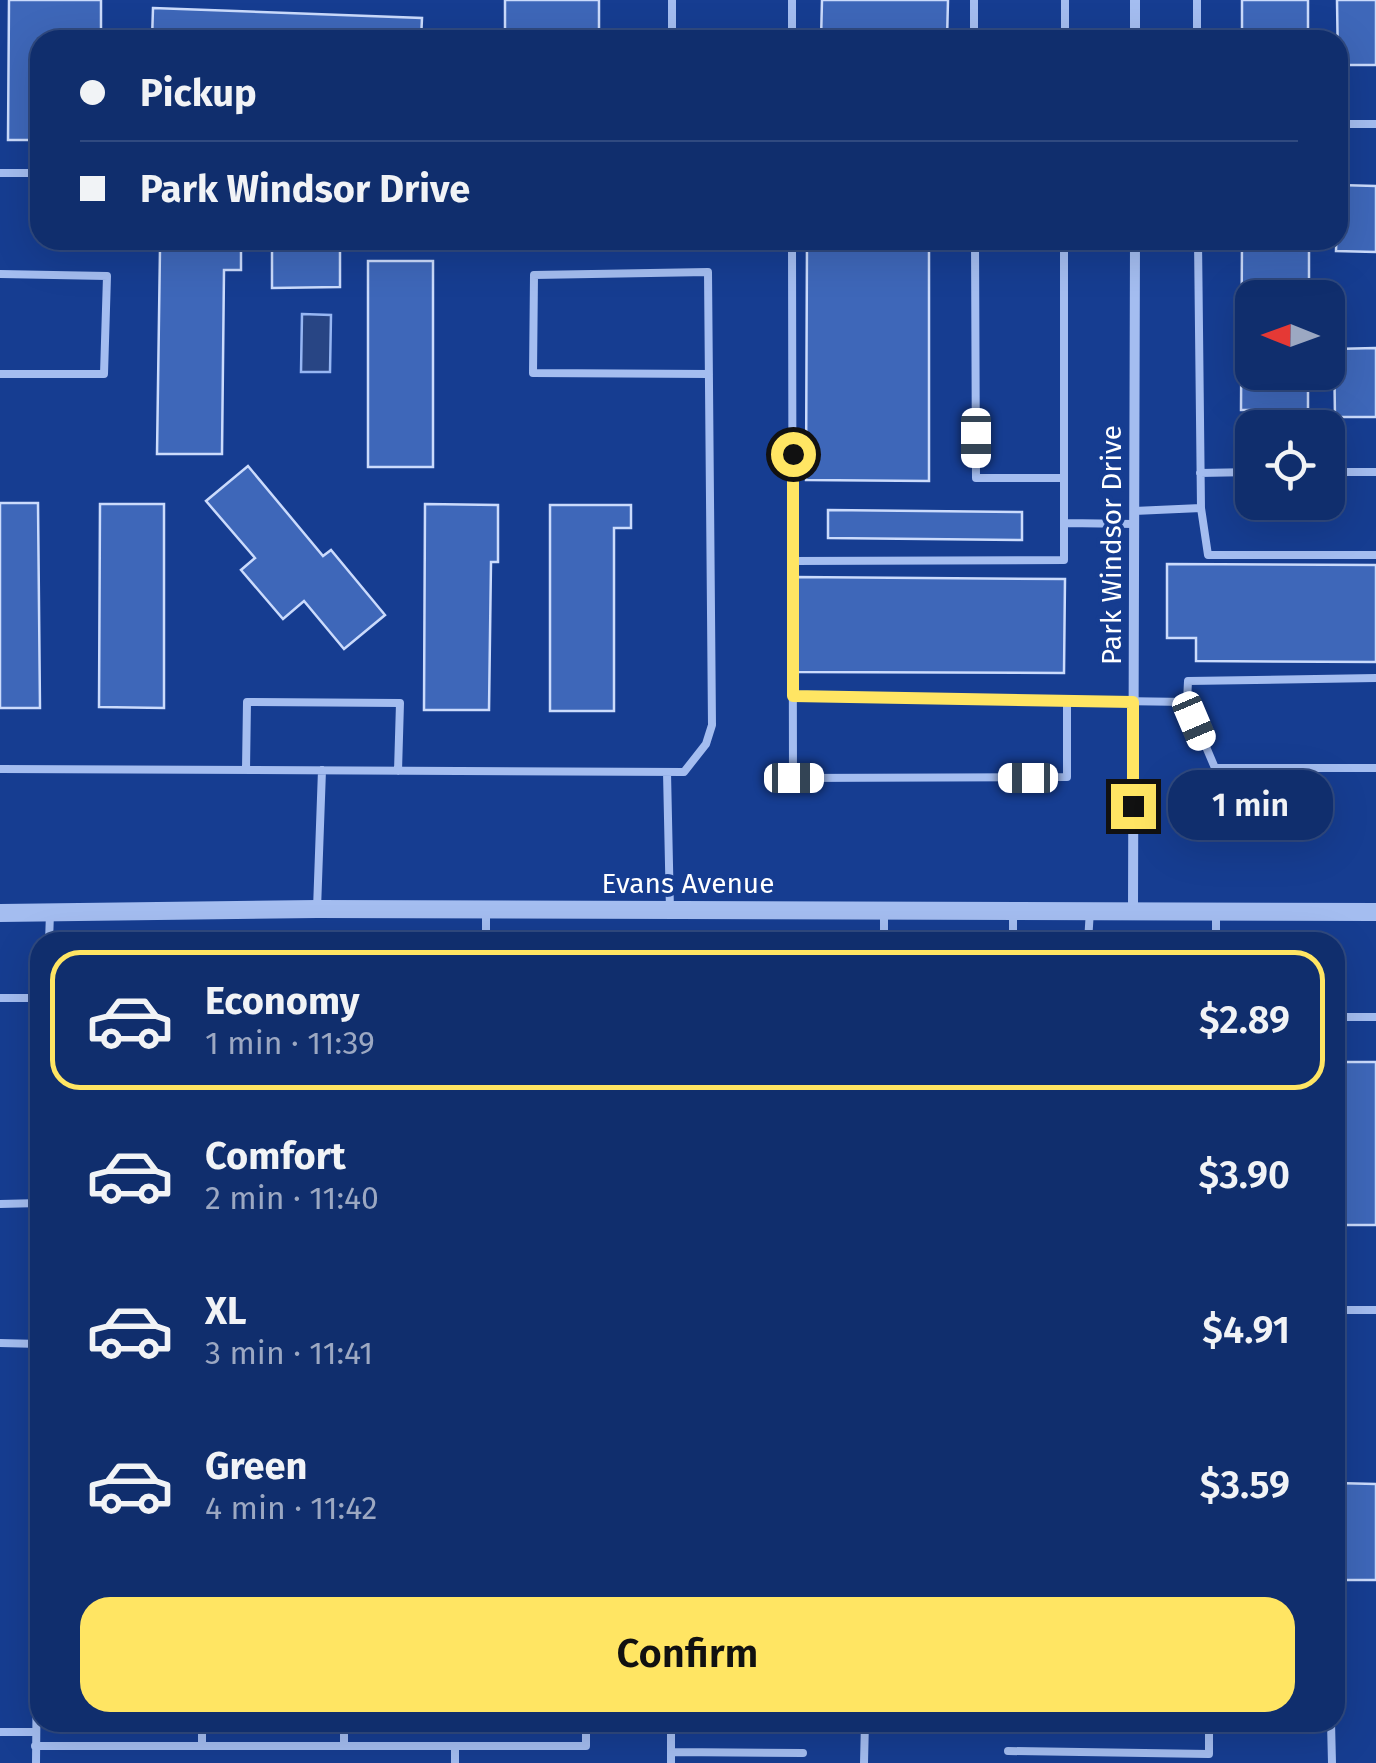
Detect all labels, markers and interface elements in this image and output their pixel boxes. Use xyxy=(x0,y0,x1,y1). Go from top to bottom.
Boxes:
text: Pickup xyxy=(140,70,257,116)
text: Park Windsor Drive xyxy=(140,166,470,212)
north arrow xyxy=(1235,280,1345,390)
map controls xyxy=(1235,280,1345,520)
car xyxy=(961,408,991,468)
button: locate xyxy=(1235,410,1345,520)
street label: Park Windsor Drive xyxy=(1095,425,1128,665)
route start xyxy=(771,432,816,477)
car xyxy=(1168,688,1220,754)
car xyxy=(764,763,824,793)
car xyxy=(998,763,1058,793)
callout: 1 min xyxy=(1168,771,1333,841)
route end xyxy=(1111,784,1156,829)
text: 1 min xyxy=(1212,786,1289,824)
street label: Evans Avenue xyxy=(602,867,774,900)
icon: car xyxy=(85,975,175,1065)
text: Economy xyxy=(205,978,360,1024)
text: $2.89 xyxy=(1199,997,1290,1043)
text: 1 min · 11:39 xyxy=(205,1024,375,1062)
icon: car xyxy=(85,1130,175,1220)
text: Comfort xyxy=(205,1133,346,1179)
text: $3.90 xyxy=(1198,1152,1290,1198)
text: 2 min · 11:40 xyxy=(205,1179,379,1217)
icon: car xyxy=(85,1285,175,1375)
text: XL xyxy=(205,1288,247,1334)
text: $4.91 xyxy=(1202,1307,1290,1353)
text: 3 min · 11:41 xyxy=(205,1334,373,1372)
icon: car xyxy=(85,1440,175,1530)
text: Green xyxy=(205,1443,308,1489)
text: $3.59 xyxy=(1200,1462,1290,1508)
text: 4 min · 11:42 xyxy=(205,1489,377,1527)
button: Confirm xyxy=(80,1597,1295,1712)

